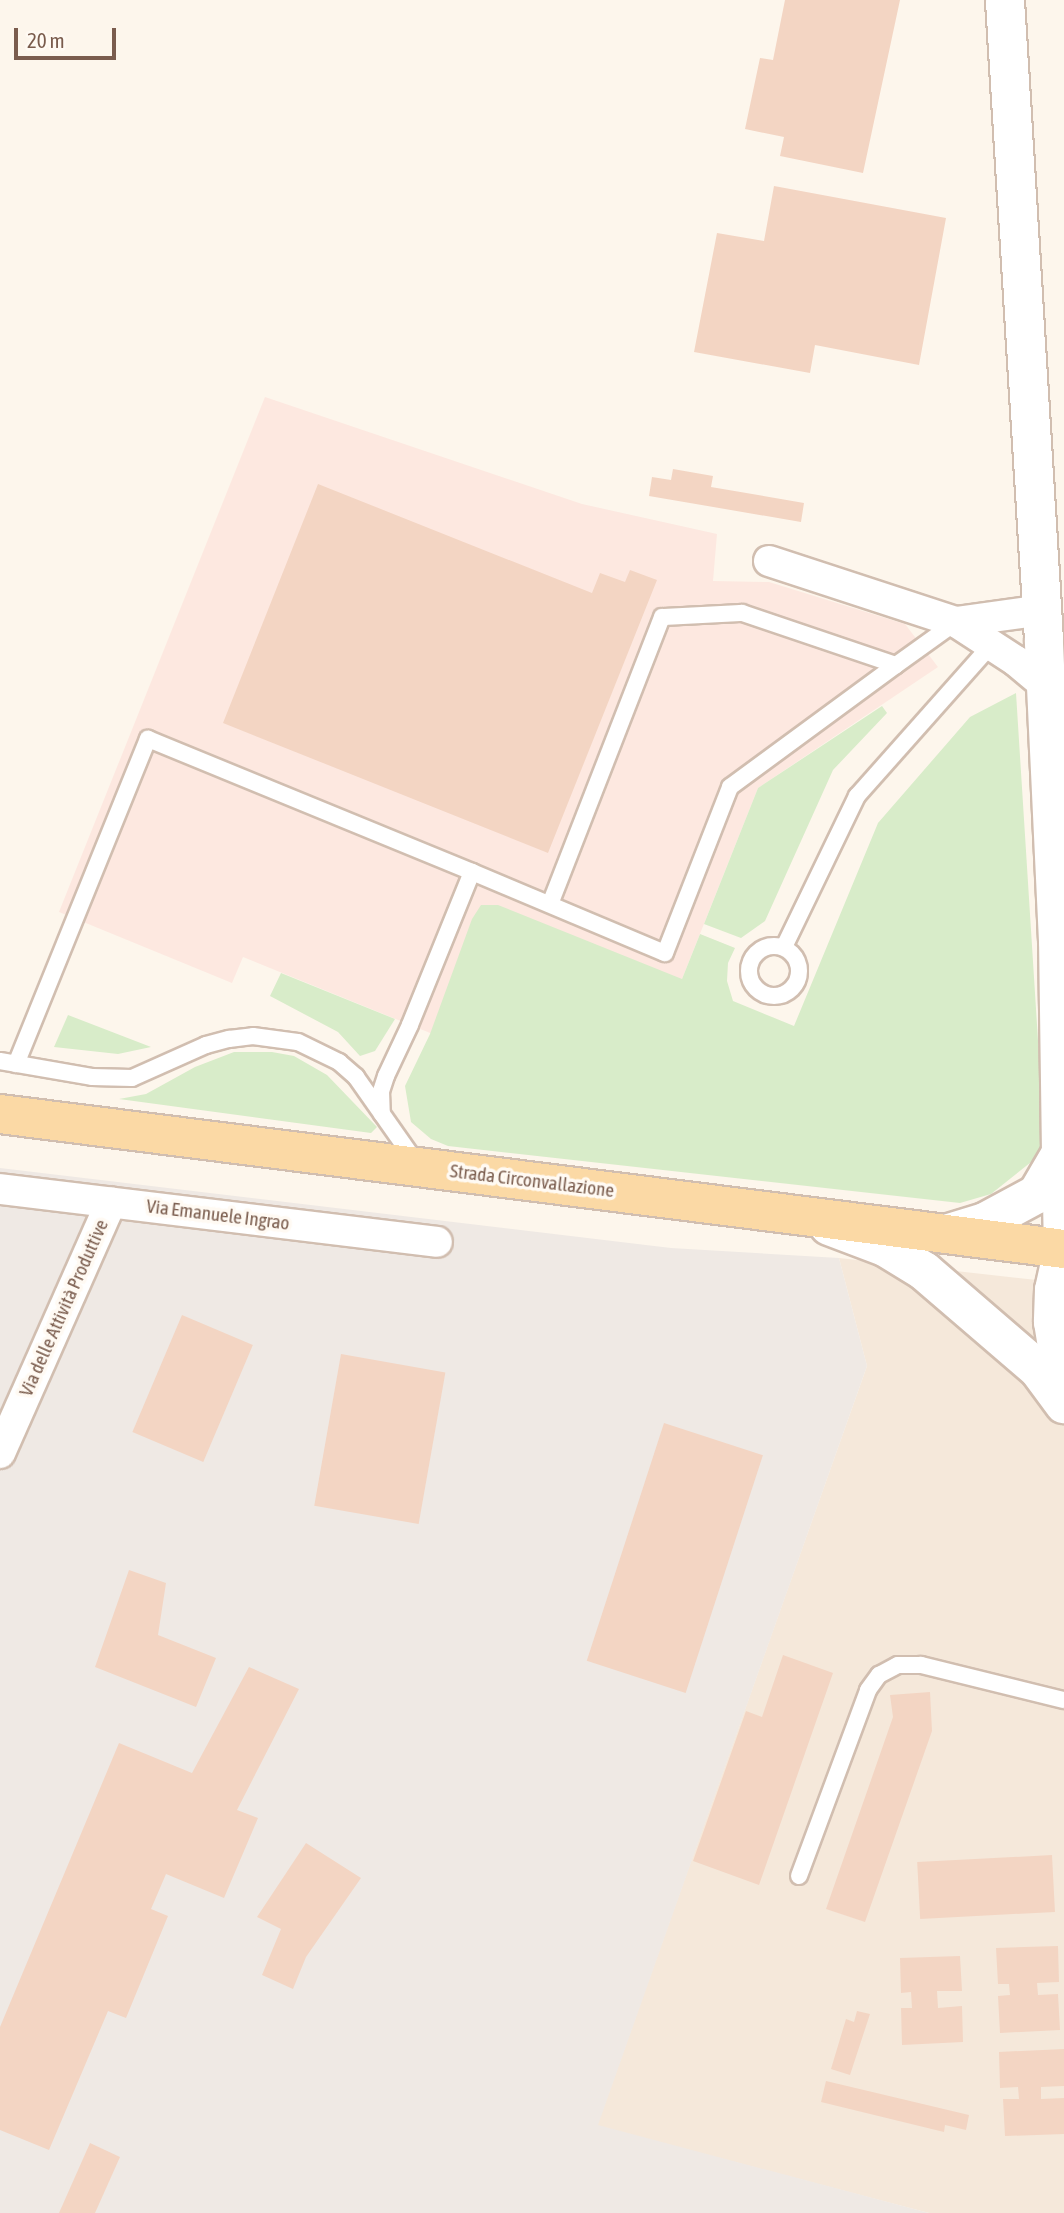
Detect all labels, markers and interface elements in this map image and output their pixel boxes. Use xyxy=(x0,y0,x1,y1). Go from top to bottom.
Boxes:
scale bar xyxy=(18,14,119,58)
text: 20 m xyxy=(27,28,65,52)
street label: Strada Circonvallazione xyxy=(449,1160,615,1202)
street label: Via Emanuele Ingrao xyxy=(145,1195,291,1235)
street label: Via delle Attività Produttive xyxy=(15,1216,113,1400)

